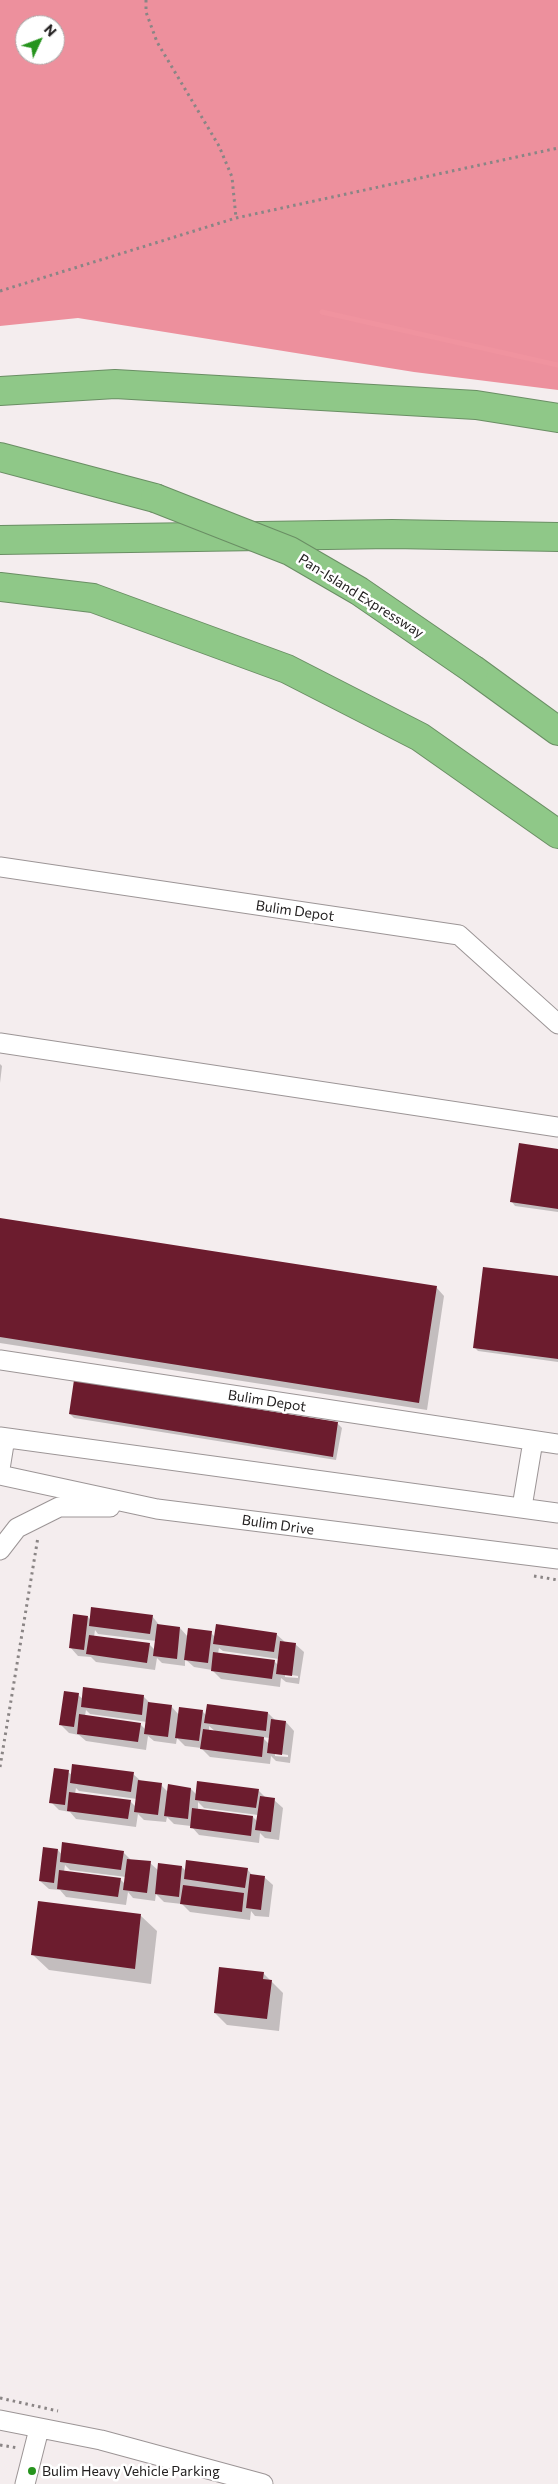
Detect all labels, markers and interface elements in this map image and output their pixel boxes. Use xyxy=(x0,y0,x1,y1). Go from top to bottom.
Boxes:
north arrow xyxy=(15,15,65,65)
text: N xyxy=(41,20,60,40)
street label: Pan-Island Expressway xyxy=(295,551,427,641)
street label: Bulim Depot xyxy=(255,897,335,925)
street label: Bulim Depot xyxy=(227,1387,307,1415)
street label: Bulim Drive xyxy=(241,1512,315,1538)
place label: Bulim Heavy Vehicle Parking xyxy=(42,2463,220,2479)
marker: Bulim Heavy Vehicle Parking xyxy=(26,2465,38,2477)

